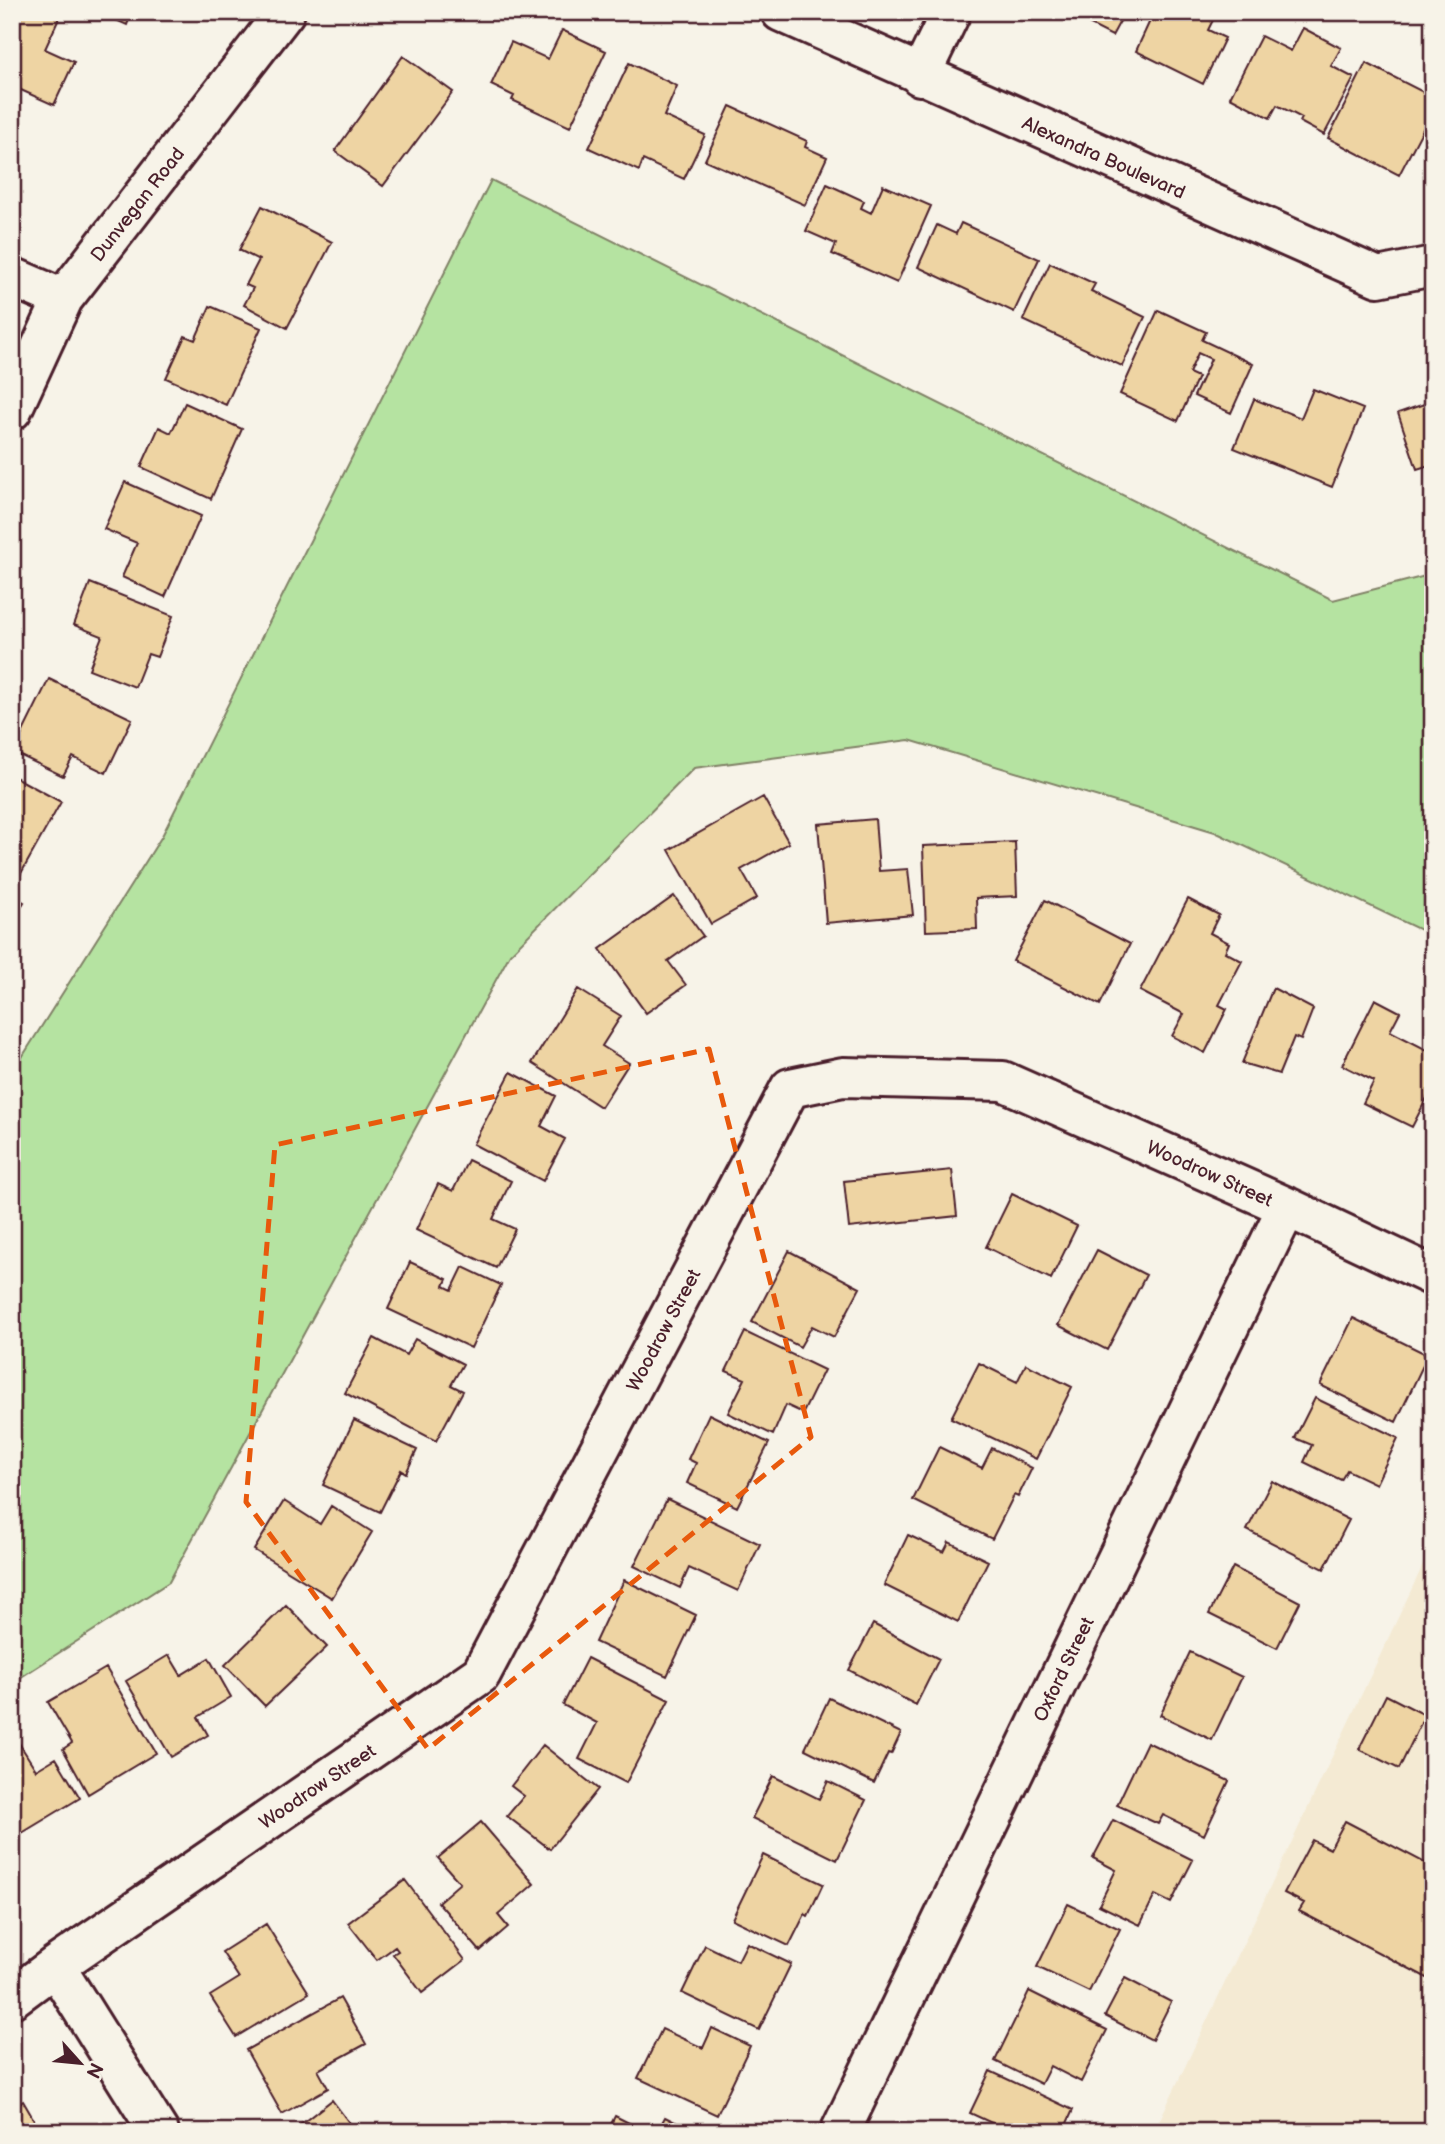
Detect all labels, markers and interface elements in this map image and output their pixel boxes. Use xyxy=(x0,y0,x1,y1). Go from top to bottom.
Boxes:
street label: Alexandra Boulevard xyxy=(1018,112,1189,205)
street label: Dunvegan Road xyxy=(86,143,190,267)
street label: Woodrow Street xyxy=(1143,1136,1276,1213)
street label: Woodrow Street xyxy=(622,1265,706,1396)
street label: Oxford Street xyxy=(1029,1613,1100,1726)
street label: Woodrow Street xyxy=(255,1740,381,1835)
north arrow xyxy=(46,2028,116,2098)
text: N xyxy=(80,2058,107,2082)

